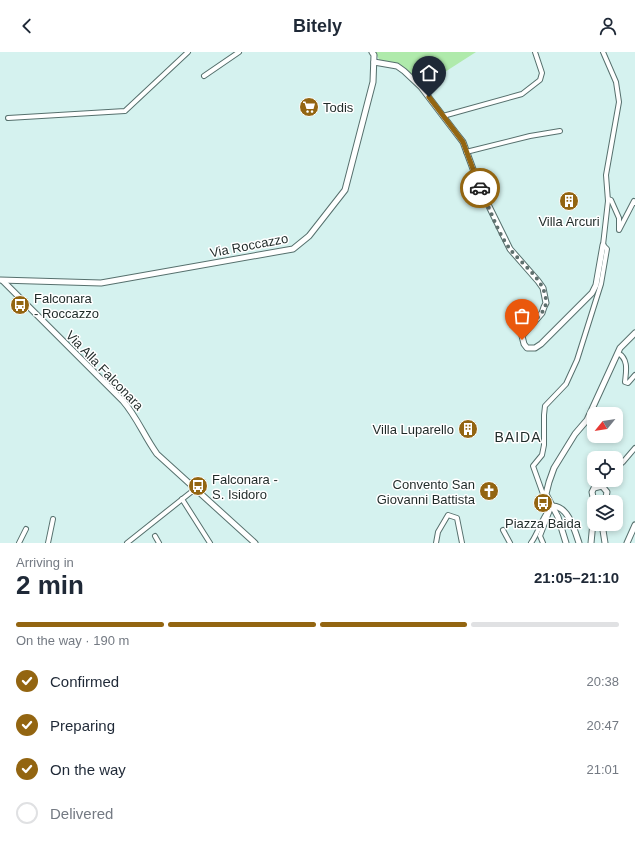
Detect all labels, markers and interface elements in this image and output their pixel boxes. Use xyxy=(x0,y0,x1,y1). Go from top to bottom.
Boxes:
icon: back xyxy=(16,15,38,37)
icon: person xyxy=(597,15,619,37)
text: Bitely xyxy=(293,16,342,36)
pin xyxy=(412,56,446,97)
icon: home xyxy=(418,62,440,84)
supermarket icon: Todis xyxy=(298,96,320,118)
place label: Todis xyxy=(323,100,354,115)
courier xyxy=(460,168,500,208)
icon: car xyxy=(469,177,491,199)
building icon: Villa Arcuri xyxy=(558,190,580,212)
place label: Villa Arcuri xyxy=(538,214,600,229)
street label: Via Roccazzo xyxy=(209,231,289,260)
place label: Falconara - Roccazzo xyxy=(34,291,99,321)
bus stop icon: Falconara - Roccazzo xyxy=(9,294,31,316)
pin xyxy=(505,299,539,340)
icon: bag xyxy=(511,305,533,327)
street label: Via Alla Falconara xyxy=(63,328,147,414)
north arrow xyxy=(587,407,623,443)
map controls xyxy=(587,407,623,531)
building icon: Villa Luparello xyxy=(457,418,479,440)
place label: Villa Luparello xyxy=(373,422,454,437)
district label: BAIDA xyxy=(494,429,542,445)
button: locate xyxy=(587,451,623,487)
place label: Falconara - S. Isidoro xyxy=(212,472,278,502)
bus stop icon: Falconara - S. Isidoro xyxy=(187,475,209,497)
place label: Convento San Giovanni Battista xyxy=(377,477,476,507)
church icon: Convento San Giovanni Battista xyxy=(478,480,500,502)
bus stop icon: Piazza Baida xyxy=(532,492,554,514)
button: layers xyxy=(587,495,623,531)
place label: Piazza Baida xyxy=(505,516,582,531)
text: Arriving in xyxy=(16,555,74,570)
text: 21:05–21:10 xyxy=(534,569,619,586)
text: 2 min xyxy=(16,570,84,600)
text: On the way · 190 m xyxy=(16,633,129,648)
icon: check xyxy=(16,670,38,692)
text: Confirmed xyxy=(50,673,119,690)
text: 20:38 xyxy=(586,674,619,689)
icon: check xyxy=(16,714,38,736)
text: Preparing xyxy=(50,717,115,734)
text: 20:47 xyxy=(586,718,619,733)
icon: check xyxy=(16,758,38,780)
text: On the way xyxy=(50,761,126,778)
text: 21:01 xyxy=(586,762,619,777)
text: Delivered xyxy=(50,805,113,822)

